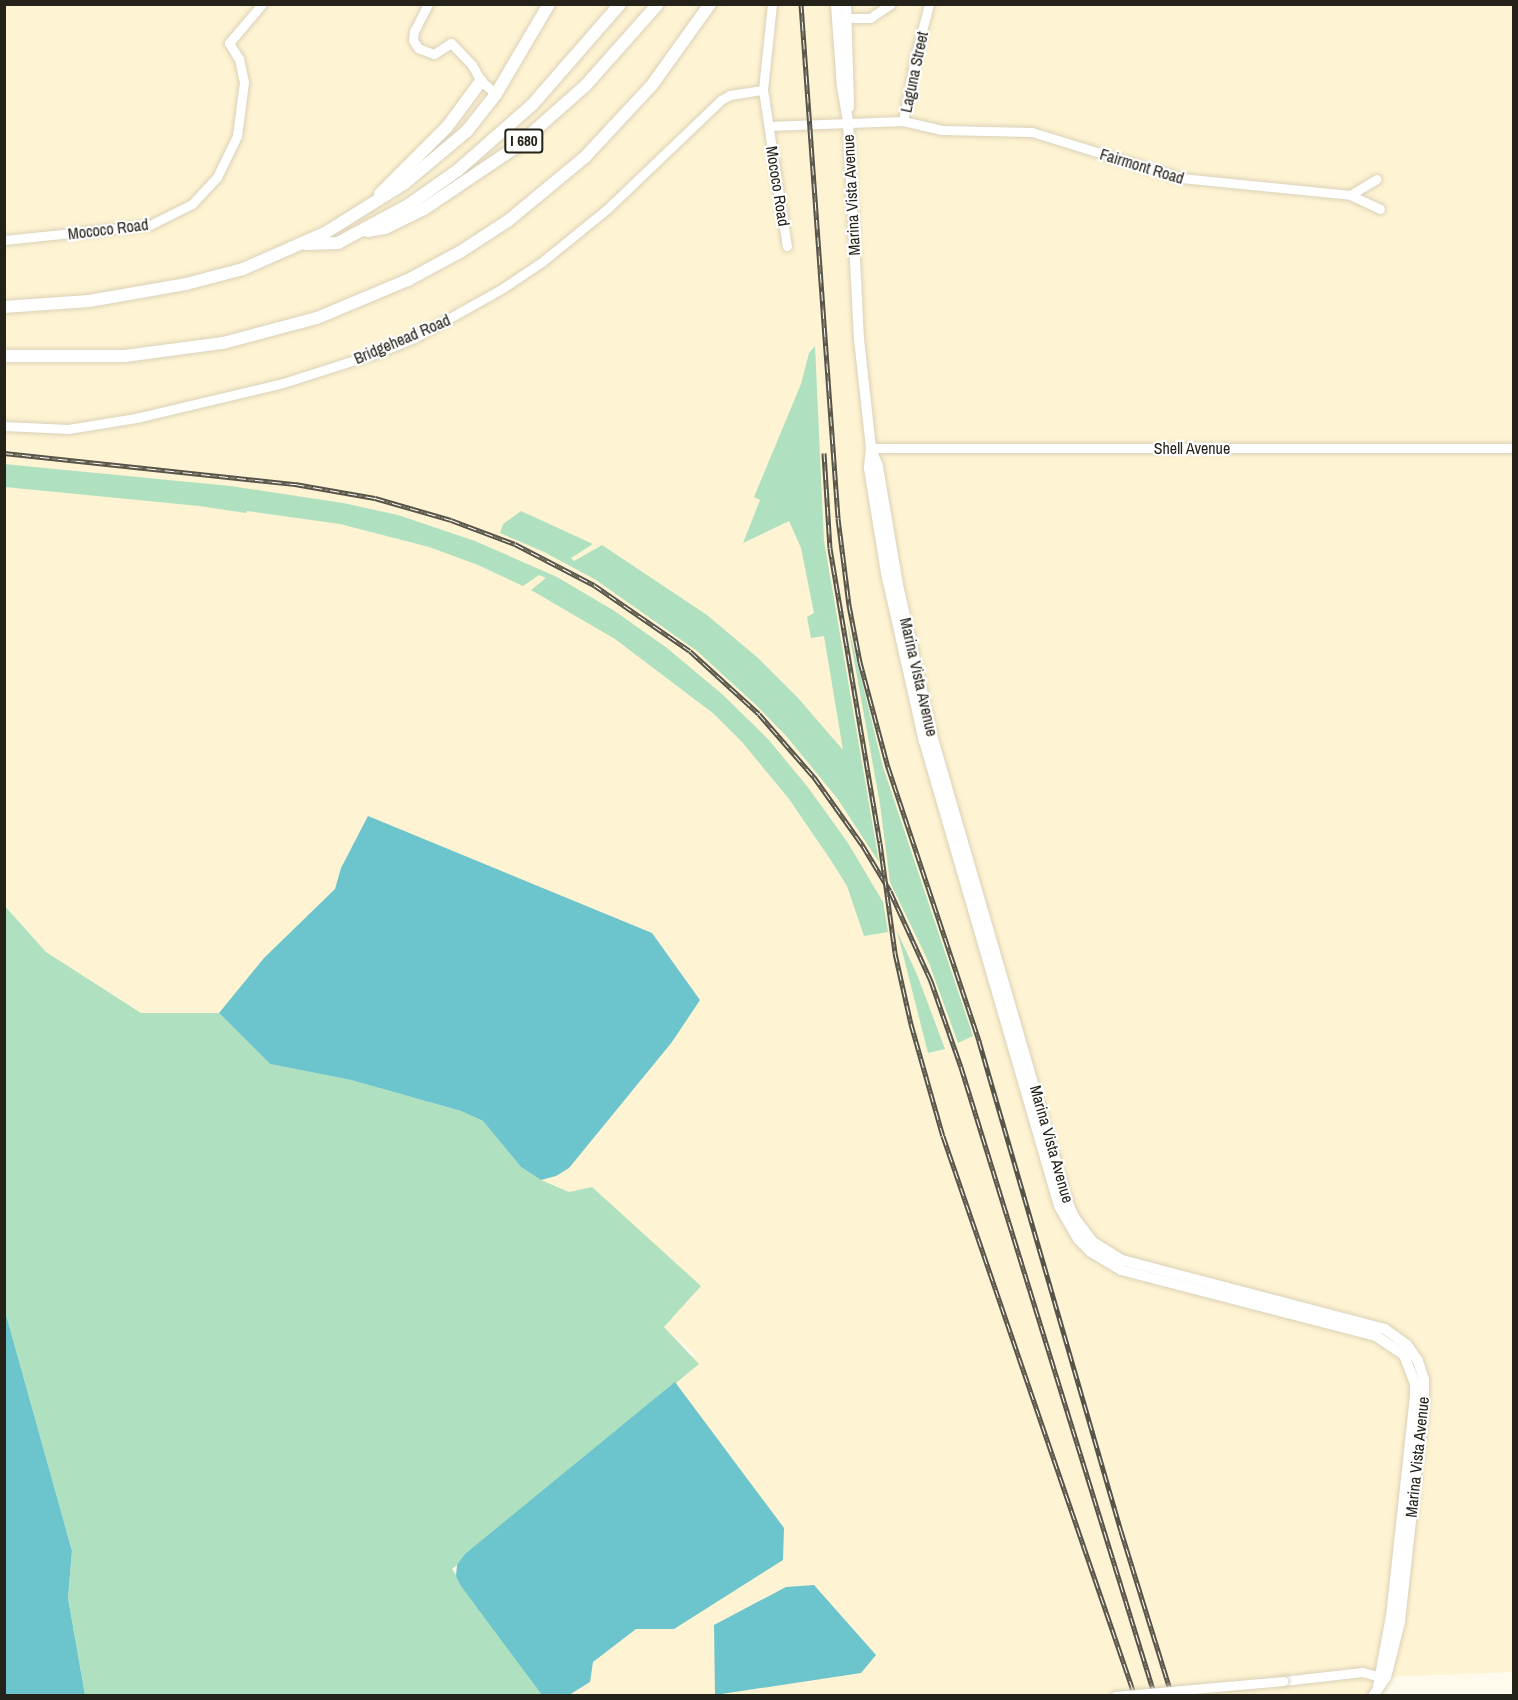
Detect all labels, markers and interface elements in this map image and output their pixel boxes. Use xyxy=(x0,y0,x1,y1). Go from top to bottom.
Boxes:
street label: Laguna Street xyxy=(896,30,932,114)
road number: I 680 xyxy=(503,129,545,153)
street label: Marina Vista Avenue xyxy=(838,134,864,256)
street label: Fairmont Road xyxy=(1098,144,1186,188)
street label: Mococo Road xyxy=(762,145,794,227)
street label: Mococo Road xyxy=(67,215,149,243)
street label: Bridgehead Road xyxy=(351,310,453,368)
street label: Shell Avenue xyxy=(1153,438,1231,458)
street label: Marina Vista Avenue xyxy=(896,615,942,739)
street label: Marina Vista Avenue xyxy=(1026,1083,1078,1205)
street label: Marina Vista Avenue xyxy=(1401,1395,1433,1519)

